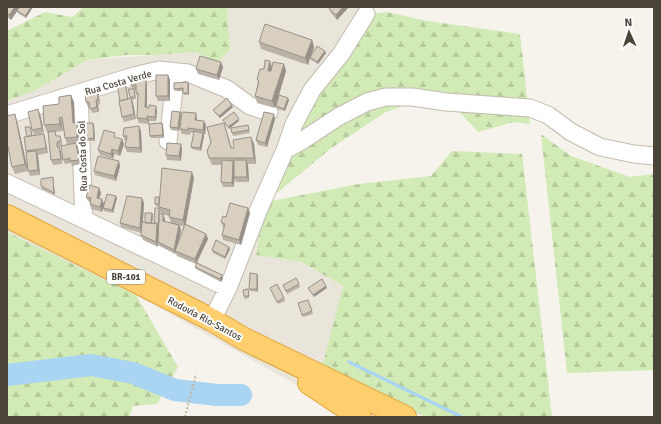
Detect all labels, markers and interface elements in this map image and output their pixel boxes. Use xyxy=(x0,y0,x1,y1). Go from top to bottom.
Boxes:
north arrow xyxy=(609,12,649,52)
text: N xyxy=(624,16,633,29)
street label: Rua Costa Verde xyxy=(83,68,153,98)
street label: Rua Costa do Sol xyxy=(76,120,90,192)
road number: BR-101 xyxy=(107,270,145,284)
street label: Rodovia Rio-Santos xyxy=(165,294,244,344)

